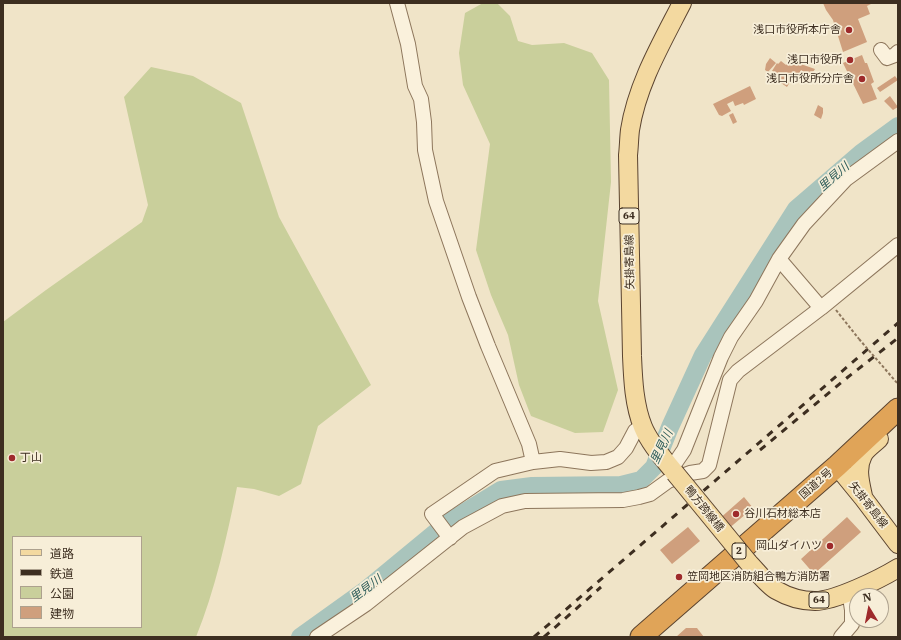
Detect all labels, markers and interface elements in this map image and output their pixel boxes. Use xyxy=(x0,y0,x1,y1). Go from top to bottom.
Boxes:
place label: 浅口市役所本庁舎 xyxy=(753,23,841,37)
marker: 浅口市役所本庁舎 xyxy=(844,25,854,35)
place label: 浅口市役所 xyxy=(787,53,842,67)
marker: 浅口市役所 xyxy=(845,55,855,65)
place label: 浅口市役所分庁舎 xyxy=(766,72,854,86)
marker: 浅口市役所分庁舎 xyxy=(857,74,867,84)
water label: 里見川 xyxy=(816,160,852,194)
road number: 64 xyxy=(619,208,639,224)
street label: 矢掛寄島線 xyxy=(623,234,637,290)
water label: 里見川 xyxy=(648,428,676,466)
place label: 丁山 xyxy=(20,451,42,465)
marker: 丁山 xyxy=(7,453,17,463)
street label: 国道2号 xyxy=(797,466,835,502)
street label: 矢掛寄島線 xyxy=(846,479,890,531)
street label: 鴨方跨線橋 xyxy=(682,483,726,535)
place label: 谷川石材総本店 xyxy=(744,507,821,521)
marker: 谷川石材総本店 xyxy=(731,509,741,519)
legend xyxy=(12,536,142,628)
place label: 岡山ダイハツ xyxy=(756,539,822,553)
marker: 岡山ダイハツ xyxy=(825,541,835,551)
road number: 2 xyxy=(732,543,746,559)
text: 道路 xyxy=(50,546,74,561)
text: 鉄道 xyxy=(50,566,74,581)
place label: 笠岡地区消防組合鴨方消防署 xyxy=(687,570,830,584)
water label: 里見川 xyxy=(347,572,385,606)
marker: 笠岡地区消防組合鴨方消防署 xyxy=(674,572,684,582)
text: 公園 xyxy=(50,586,74,601)
north arrow xyxy=(849,588,889,628)
text: N xyxy=(862,590,873,605)
road number: 64 xyxy=(809,592,829,608)
text: 建物 xyxy=(50,606,74,621)

